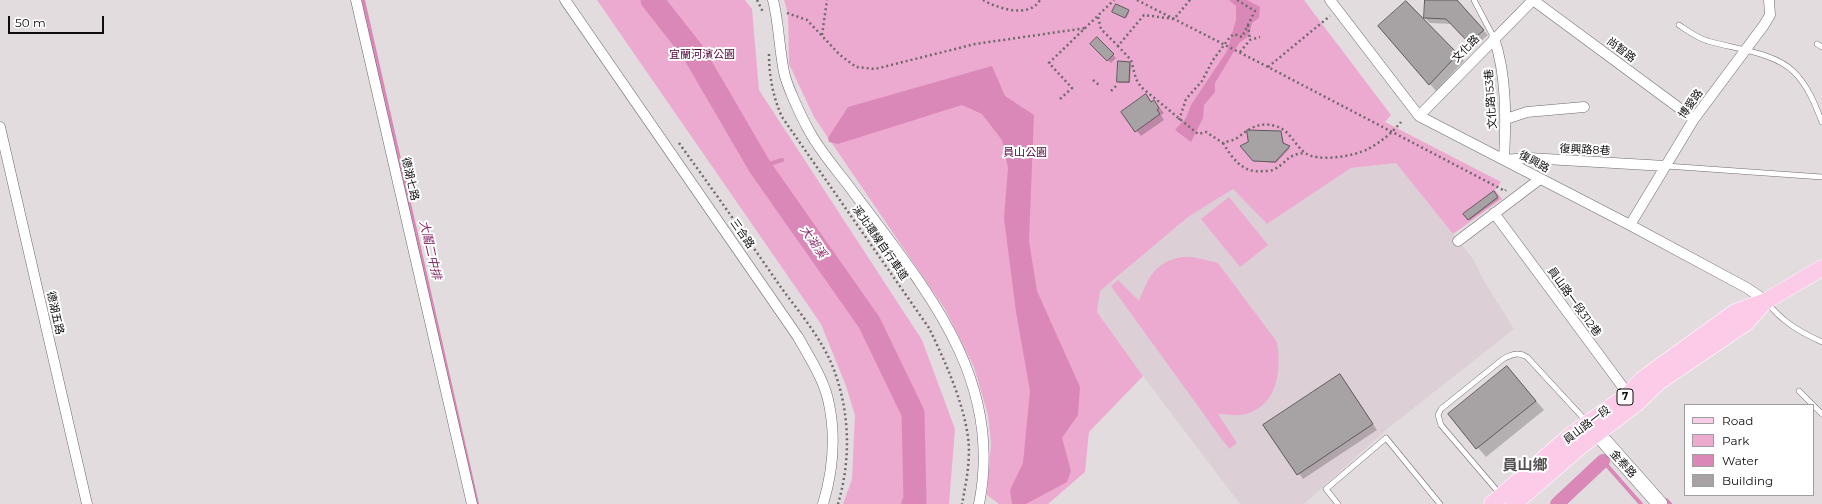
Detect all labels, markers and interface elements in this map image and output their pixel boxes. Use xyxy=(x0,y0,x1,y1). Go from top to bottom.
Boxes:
scale bar xyxy=(10,8,106,34)
text: 50 m xyxy=(15,15,46,30)
street label: 文化路 xyxy=(1450,33,1482,65)
street label: 尚智路 xyxy=(1604,35,1638,65)
park label: 宜蘭河濱公園 xyxy=(669,48,735,62)
street label: 文化路153巷 xyxy=(1482,68,1500,130)
street label: 博愛路 xyxy=(1676,87,1706,121)
street label: 復興路8巷 xyxy=(1559,142,1611,158)
park label: 員山公園 xyxy=(1003,146,1047,160)
street label: 復興路 xyxy=(1516,148,1552,176)
street label: 德湖七路 xyxy=(399,156,421,202)
street label: 溪北環線自行車道 xyxy=(849,203,911,283)
street label: 三合路 xyxy=(727,217,757,251)
water label: 大鬮二中排 xyxy=(416,219,444,281)
water label: 大湖溪 xyxy=(797,223,829,261)
street label: 員山路一段312巷 xyxy=(1544,265,1604,339)
street label: 德湖五路 xyxy=(44,290,66,336)
road number: 7 xyxy=(1617,389,1633,405)
street label: 員山路一段 xyxy=(1561,403,1613,447)
legend xyxy=(1684,404,1814,496)
text: Road xyxy=(1722,413,1753,428)
text: Park xyxy=(1722,433,1749,448)
street label: 金泰路 xyxy=(1607,447,1639,481)
text: Water xyxy=(1722,453,1758,468)
district label: 員山鄉 xyxy=(1503,457,1547,475)
text: Building xyxy=(1722,473,1773,488)

